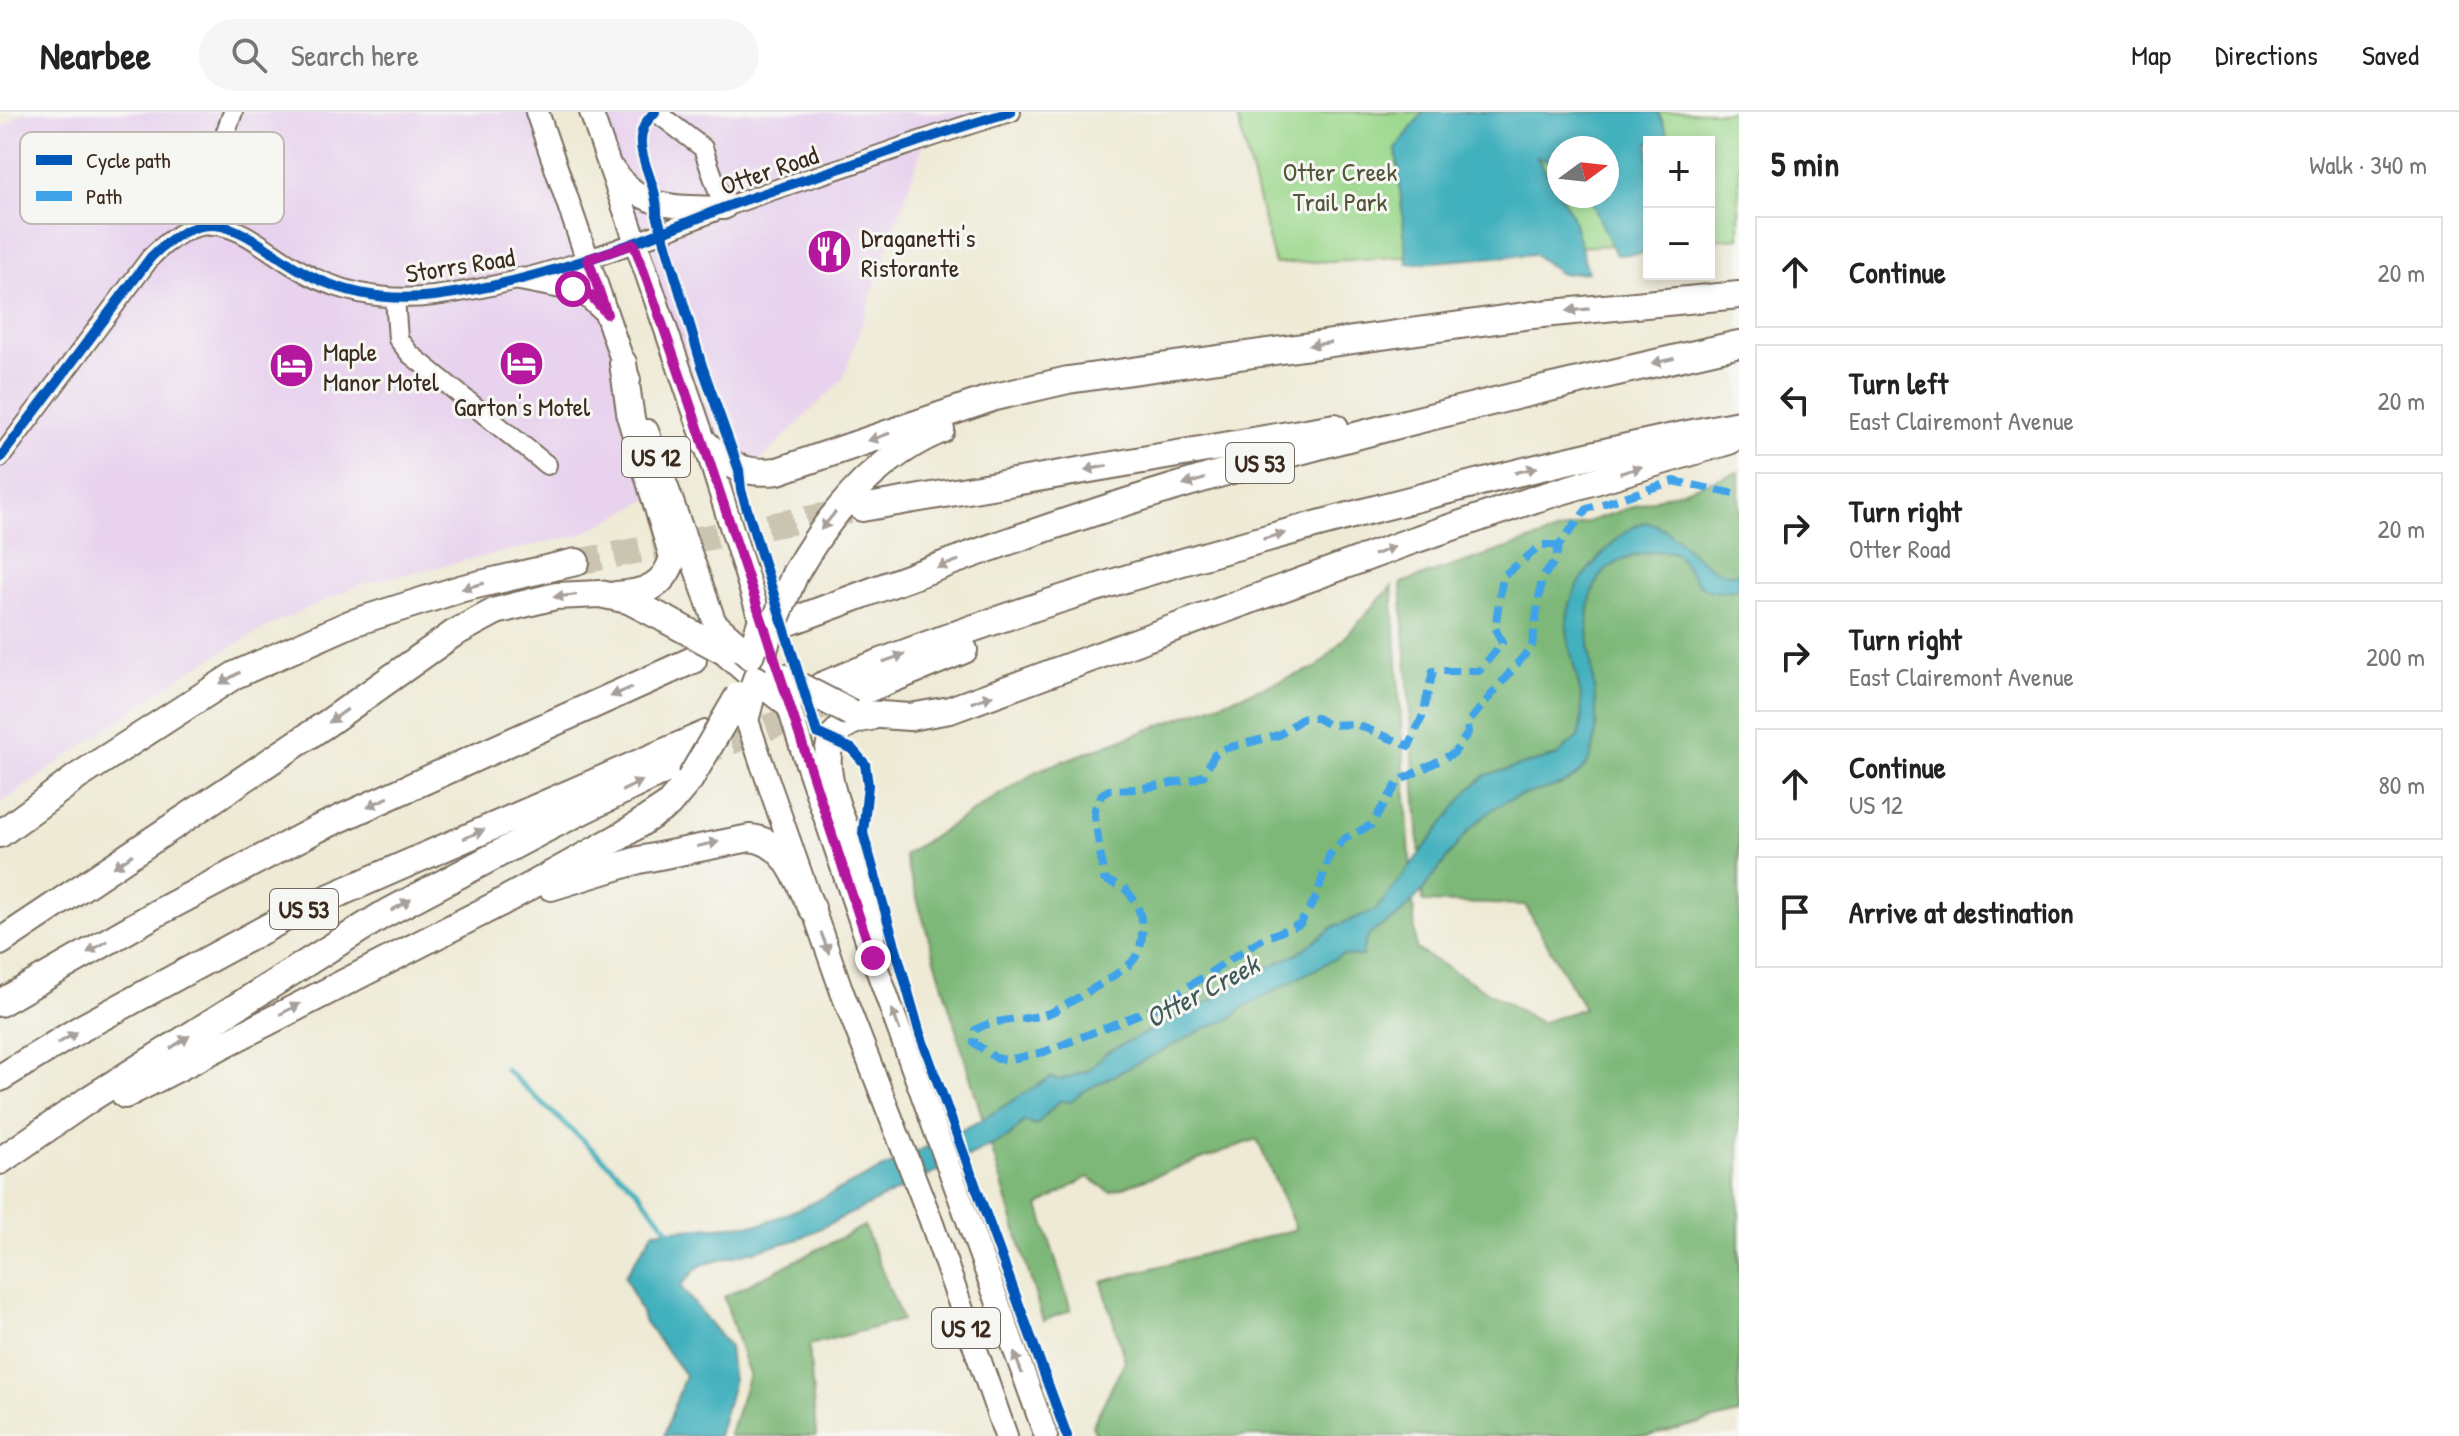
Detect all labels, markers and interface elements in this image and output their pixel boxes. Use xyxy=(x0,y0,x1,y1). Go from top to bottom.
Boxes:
search box xyxy=(199,19,759,91)
text: Nearbee xyxy=(40,29,151,81)
icon: search xyxy=(227,33,271,77)
text: Search here xyxy=(291,35,419,75)
text: Map xyxy=(2131,36,2171,74)
text: Directions xyxy=(2215,36,2318,74)
text: Saved xyxy=(2362,36,2419,74)
legend xyxy=(20,132,284,224)
north arrow xyxy=(1547,136,1619,208)
map controls xyxy=(1643,136,1715,280)
button: + xyxy=(1643,136,1715,208)
street label: Otter Road xyxy=(715,137,823,203)
text: 5 min xyxy=(1771,141,1839,187)
text: Cycle path xyxy=(86,145,170,175)
text: Walk · 340 m xyxy=(2309,147,2427,182)
park label: Otter Creek Trail Park xyxy=(1283,154,1397,219)
text: Path xyxy=(86,181,122,211)
button: − xyxy=(1643,208,1715,280)
place label: Draganetti's Ristorante xyxy=(861,220,975,285)
restaurant icon: Draganetti's Ristorante xyxy=(806,228,854,276)
street label: Storrs Road xyxy=(403,239,517,291)
icon: ahead xyxy=(1773,250,1817,294)
text: Continue xyxy=(1849,252,1946,292)
text: 20 m xyxy=(2378,255,2425,290)
route start xyxy=(555,271,591,307)
one-way arrow xyxy=(1565,304,1590,317)
place label: Maple Manor Motel xyxy=(323,334,439,399)
one-way arrow xyxy=(1307,338,1332,351)
hotel icon: Garton's Motel xyxy=(498,339,546,387)
hotel icon: Maple Manor Motel xyxy=(268,342,316,390)
one-way arrow xyxy=(1650,356,1675,368)
text: Turn left xyxy=(1849,363,1948,403)
icon: left xyxy=(1773,378,1817,422)
text: 20 m xyxy=(2378,383,2425,418)
place label: Garton's Motel xyxy=(454,389,590,424)
text: East Clairemont Avenue xyxy=(1849,403,2074,438)
one-way arrow xyxy=(867,432,891,444)
road number: US 12 xyxy=(622,437,690,477)
road number: US 53 xyxy=(1226,443,1294,483)
one-way arrow xyxy=(1083,462,1108,475)
one-way arrow xyxy=(1513,463,1538,475)
one-way arrow xyxy=(1619,463,1643,476)
one-way arrow xyxy=(1182,476,1206,489)
text: Turn right xyxy=(1849,491,1962,531)
icon: right xyxy=(1773,506,1817,550)
one-way arrow xyxy=(821,511,837,531)
text: 20 m xyxy=(2378,511,2425,546)
one-way arrow xyxy=(1262,529,1287,541)
text: Otter Road xyxy=(1849,531,1950,566)
one-way arrow xyxy=(1372,544,1396,557)
one-way arrow xyxy=(935,558,959,571)
one-way arrow xyxy=(460,580,485,592)
one-way arrow xyxy=(552,589,577,602)
text: Turn right xyxy=(1849,619,1962,659)
icon: right xyxy=(1773,634,1817,678)
text: 200 m xyxy=(2366,639,2425,674)
one-way arrow xyxy=(882,651,906,664)
text: East Clairemont Avenue xyxy=(1849,659,2074,694)
one-way arrow xyxy=(219,671,241,685)
one-way arrow xyxy=(610,685,633,698)
one-way arrow xyxy=(970,692,994,704)
one-way arrow xyxy=(328,707,349,723)
text: Continue xyxy=(1849,747,1946,787)
icon: ahead xyxy=(1773,762,1817,806)
text: 80 m xyxy=(2378,767,2425,802)
one-way arrow xyxy=(621,779,644,793)
text: US 12 xyxy=(1849,787,1903,822)
one-way arrow xyxy=(366,795,389,809)
one-way arrow xyxy=(462,827,486,840)
one-way arrow xyxy=(695,838,720,850)
one-way arrow xyxy=(112,853,133,868)
road number: US 53 xyxy=(270,889,338,929)
icon: arrive xyxy=(1773,890,1817,934)
text: Arrive at destination xyxy=(1849,892,2074,932)
one-way arrow xyxy=(390,898,412,912)
one-way arrow xyxy=(819,931,831,955)
one-way arrow xyxy=(86,940,108,954)
route end xyxy=(855,940,891,976)
water label: Otter Creek xyxy=(1139,944,1267,1037)
one-way arrow xyxy=(279,1003,302,1016)
one-way arrow xyxy=(889,1008,902,1032)
one-way arrow xyxy=(56,1031,78,1045)
one-way arrow xyxy=(169,1034,190,1049)
road number: US 12 xyxy=(932,1308,1000,1348)
one-way arrow xyxy=(1011,1351,1024,1375)

